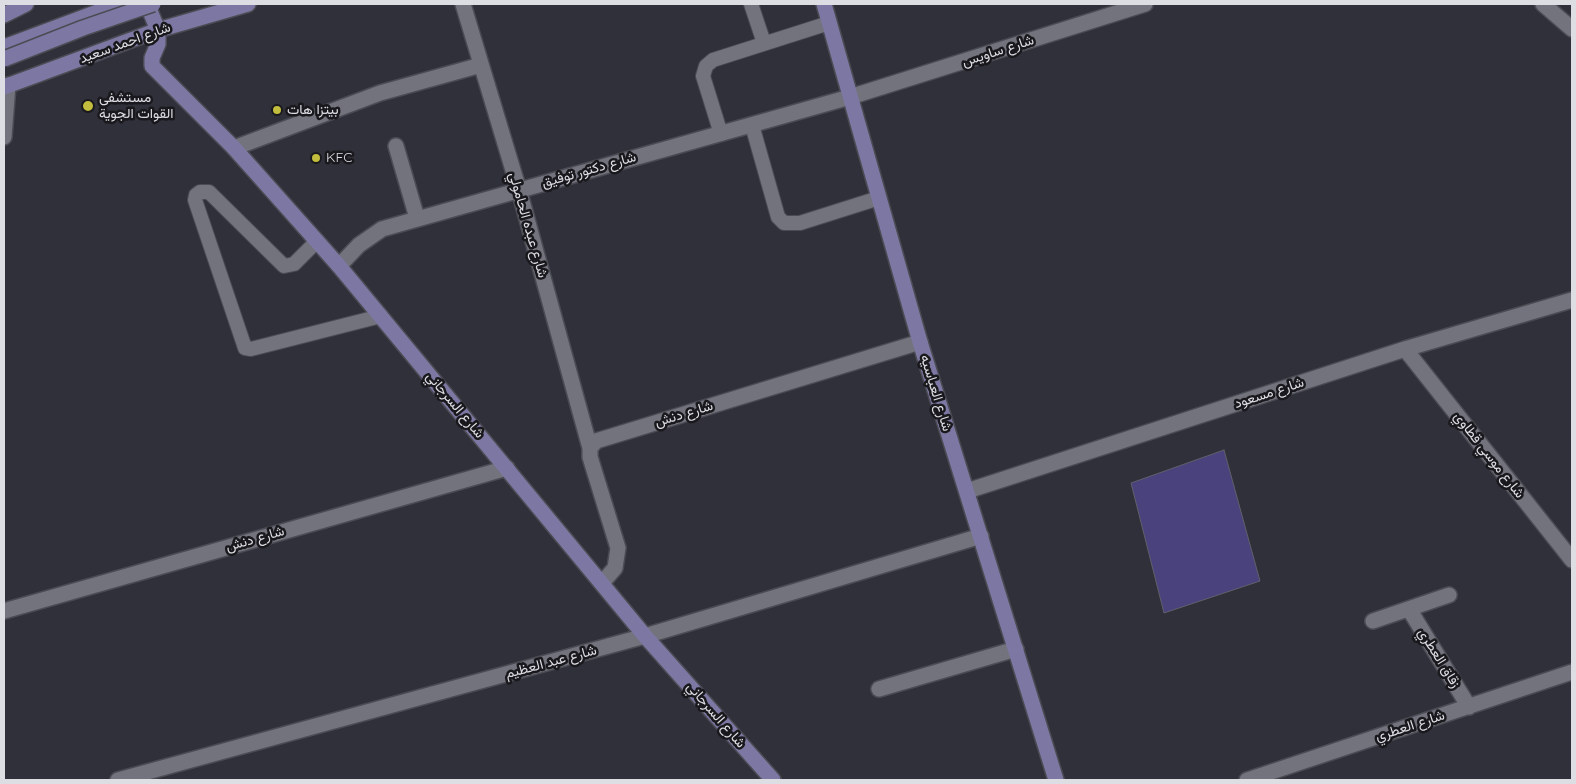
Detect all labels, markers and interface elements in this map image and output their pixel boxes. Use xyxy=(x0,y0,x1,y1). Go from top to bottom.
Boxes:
street label: شارع احمد سعيد xyxy=(77,19,173,67)
street label: شارع ساويس xyxy=(960,31,1036,71)
place label: مستشفى القوات الجوية xyxy=(99,90,173,122)
marker: مستشفى القوات الجوية xyxy=(81,99,95,113)
place label: بيتزا هات xyxy=(287,102,339,118)
marker: بيتزا هات xyxy=(271,104,283,116)
street label: شارع دكتور توفيق xyxy=(540,149,638,191)
place label: KFC xyxy=(326,150,352,166)
marker: KFC xyxy=(310,152,322,164)
street label: شارع عبده الحامولي xyxy=(505,170,551,280)
street label: شارع العباسيه xyxy=(916,353,956,433)
street label: شارع السرجاني xyxy=(422,368,488,442)
street label: شارع مسعود xyxy=(1232,374,1306,412)
street label: شارع دنش xyxy=(653,397,715,431)
street label: شارع موسي قطاوي xyxy=(1450,408,1528,502)
street label: شارع دنش xyxy=(224,523,286,555)
street label: زقاق العطري xyxy=(1414,625,1464,691)
street label: شارع عبد العظيم xyxy=(503,642,599,682)
street label: شارع السرجاني xyxy=(683,679,749,751)
street label: شارع العطري xyxy=(1373,707,1447,745)

